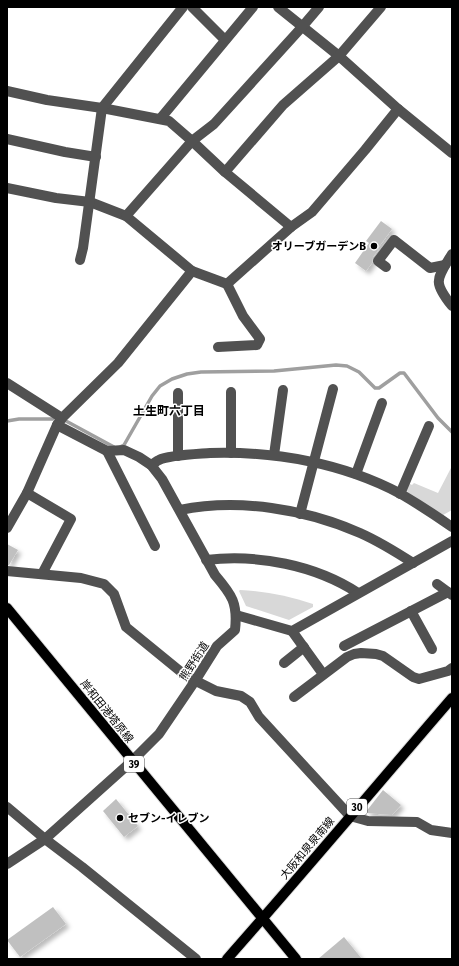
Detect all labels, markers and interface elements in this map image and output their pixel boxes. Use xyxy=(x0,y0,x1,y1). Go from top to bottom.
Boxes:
place label: オリーブガーデンB xyxy=(272,240,366,253)
marker: オリーブガーデンB xyxy=(369,241,379,251)
district label: 土生町六丁目 xyxy=(133,404,205,418)
street label: 熊野街道 xyxy=(177,639,212,683)
street label: 岸和田港塔原線 xyxy=(77,677,136,745)
road number: 39 xyxy=(124,756,144,772)
road number: 30 xyxy=(347,799,367,815)
place label: セブン-イレブン xyxy=(128,812,209,825)
marker: セブン-イレブン xyxy=(115,813,125,823)
street label: 大阪和泉泉南線 xyxy=(278,815,337,882)

